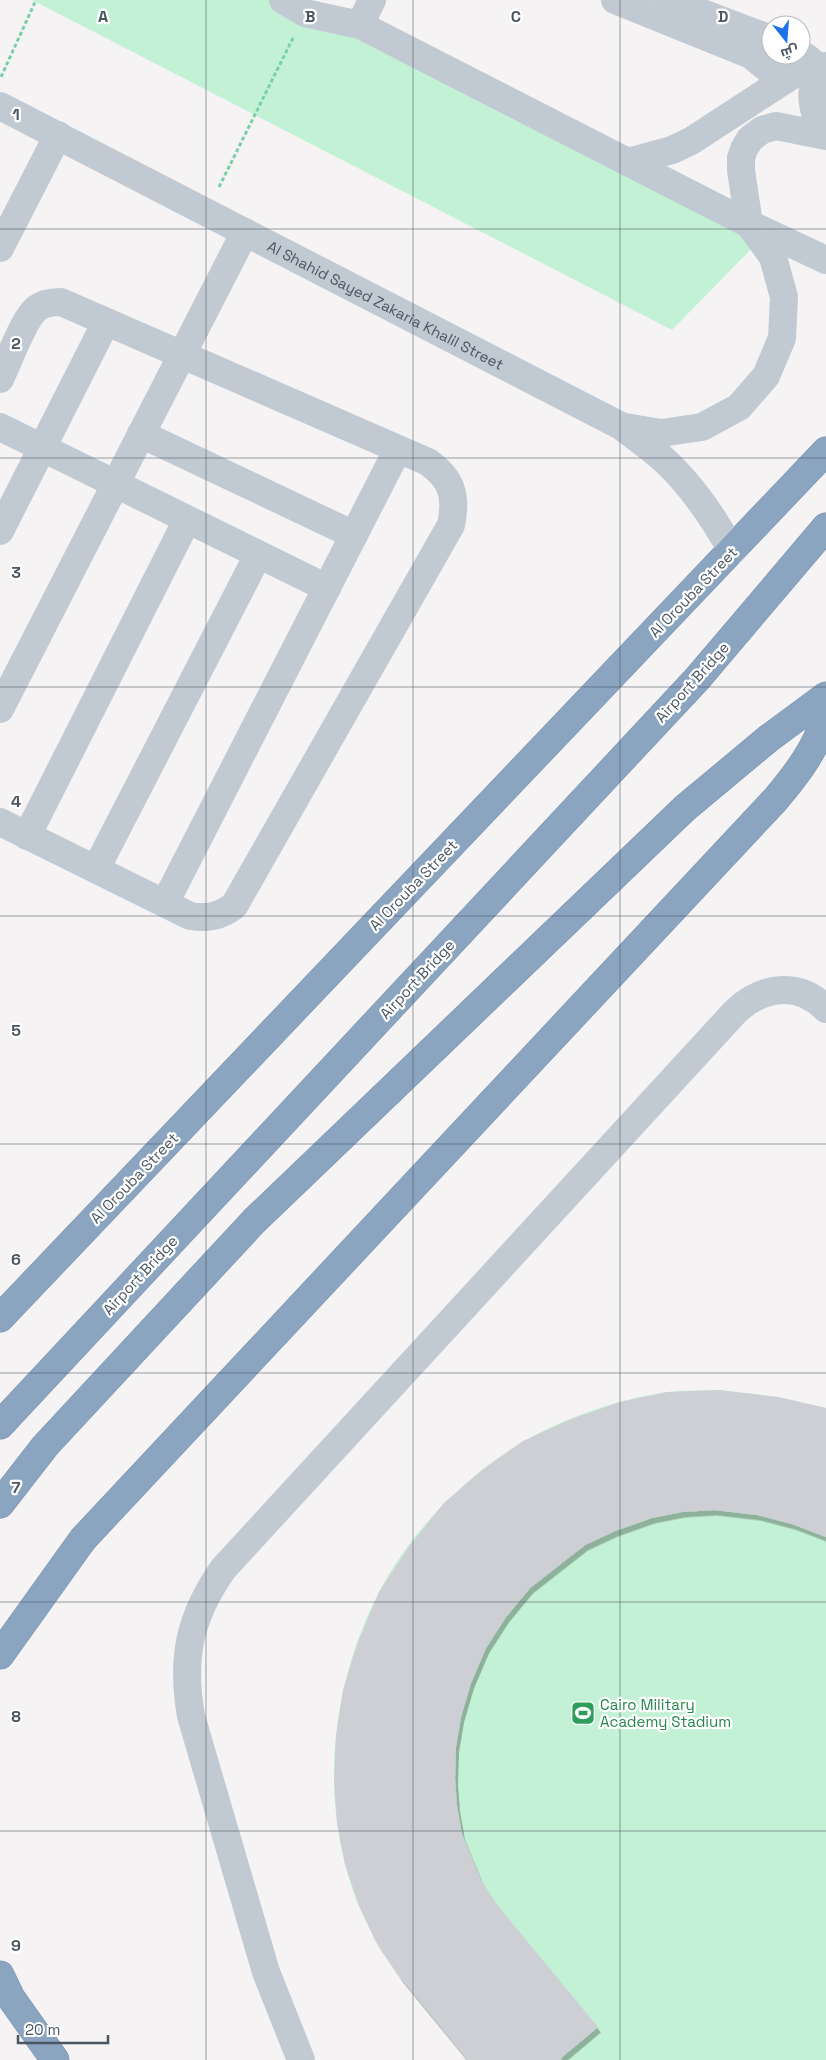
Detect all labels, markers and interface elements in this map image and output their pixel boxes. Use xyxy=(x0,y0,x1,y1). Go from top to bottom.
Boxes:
text: A xyxy=(98,6,108,27)
text: B xyxy=(305,6,315,27)
text: C xyxy=(511,6,521,27)
text: D xyxy=(718,6,728,27)
north arrow xyxy=(761,15,811,65)
text: ش xyxy=(779,41,801,64)
text: 1 xyxy=(12,104,20,125)
street label: Al Shahid Sayed Zakaria Khalil Street xyxy=(264,236,507,374)
text: 2 xyxy=(11,333,21,354)
street label: Al Orouba Street xyxy=(645,543,741,641)
text: 3 xyxy=(11,562,21,583)
street label: Airport Bridge xyxy=(651,638,733,726)
text: 4 xyxy=(11,791,21,812)
street label: Al Orouba Street xyxy=(365,836,461,934)
street label: Airport Bridge xyxy=(375,935,459,1023)
text: 5 xyxy=(11,1020,21,1041)
street label: Al Orouba Street xyxy=(86,1129,182,1227)
street label: Airport Bridge xyxy=(98,1231,182,1319)
text: 6 xyxy=(11,1249,21,1270)
text: 7 xyxy=(12,1477,21,1498)
place label: Cairo Military Academy Stadium xyxy=(600,1695,731,1731)
sports icon: Cairo Military Academy Stadium xyxy=(570,1700,596,1726)
text: 8 xyxy=(11,1706,21,1727)
text: 9 xyxy=(11,1935,21,1956)
scale bar xyxy=(18,2012,108,2044)
text: 20 m xyxy=(25,2020,60,2039)

